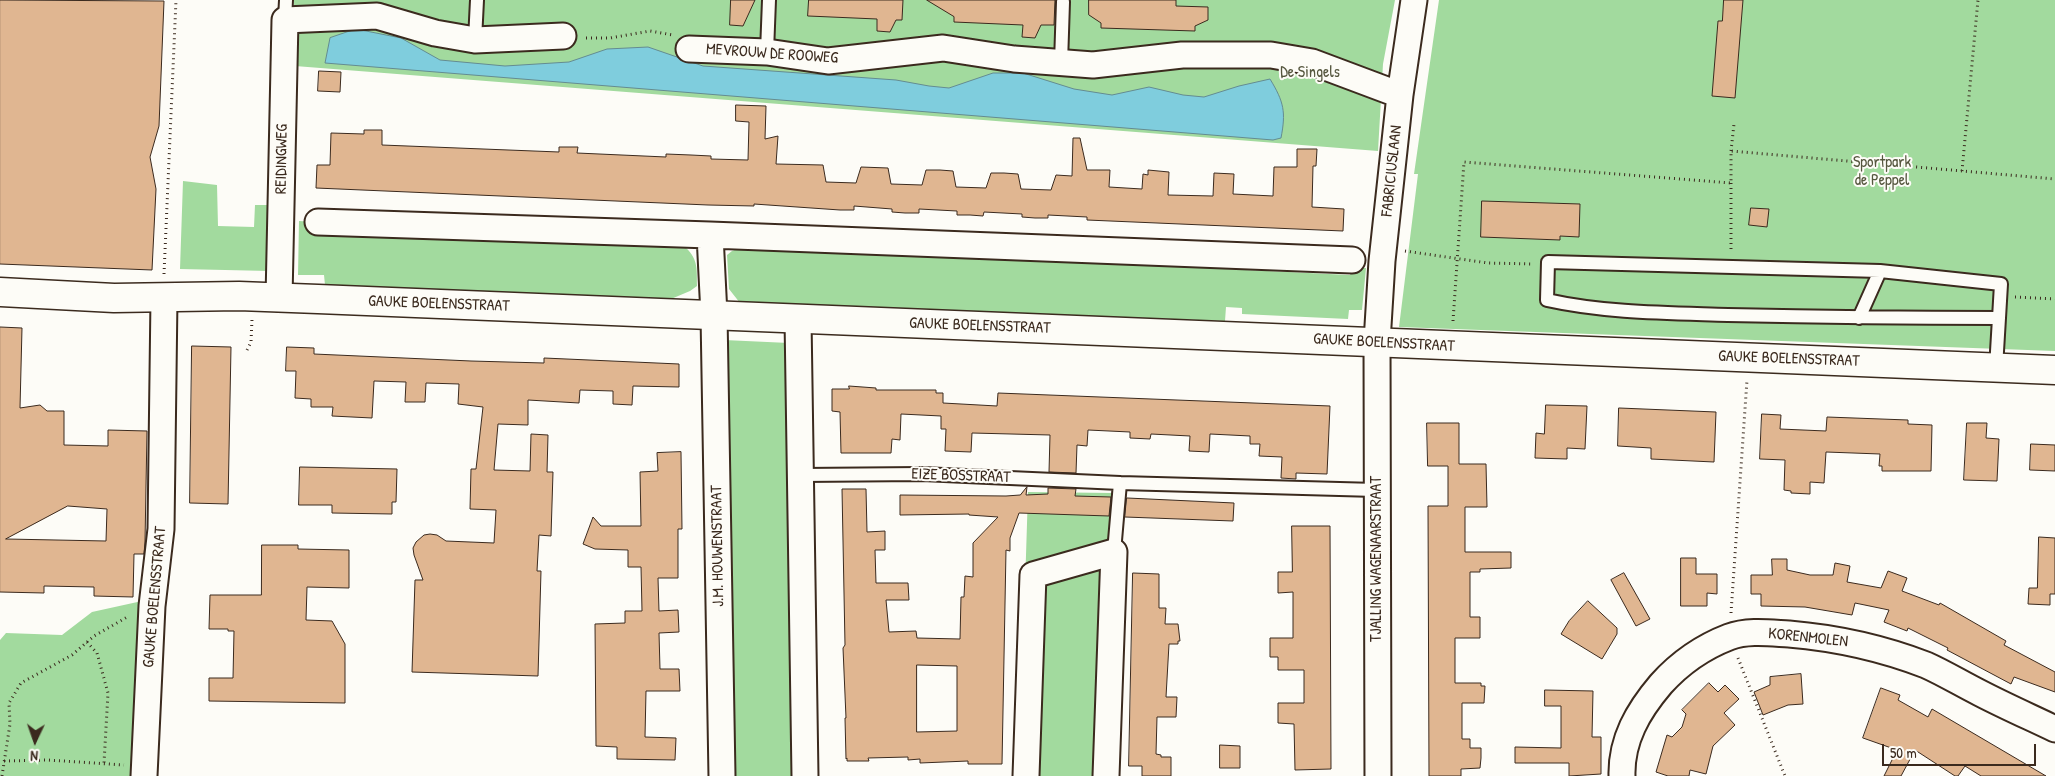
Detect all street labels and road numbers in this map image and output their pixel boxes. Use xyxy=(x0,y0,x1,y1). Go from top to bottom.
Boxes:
street label: MEVROUW DE ROOWEG xyxy=(705,40,839,68)
street label: REIDINGWEG xyxy=(272,124,292,194)
street label: FABRICIUSLAAN xyxy=(1378,124,1406,218)
street label: GAUKE BOELENSSTRAAT xyxy=(368,292,510,316)
street label: GAUKE BOELENSSTRAAT xyxy=(909,314,1051,338)
street label: GAUKE BOELENSSTRAAT xyxy=(1313,330,1455,356)
street label: GAUKE BOELENSSTRAAT xyxy=(1718,347,1860,371)
street label: EIZE BOSSTRAAT xyxy=(911,465,1011,487)
street label: TJALLING WAGENAARSTRAAT xyxy=(1367,476,1387,642)
street label: J.M. HOUWENSTRAAT xyxy=(707,485,729,607)
street label: GAUKE BOELENSSTRAAT xyxy=(139,526,171,668)
street label: KORENMOLEN xyxy=(1767,624,1849,652)

